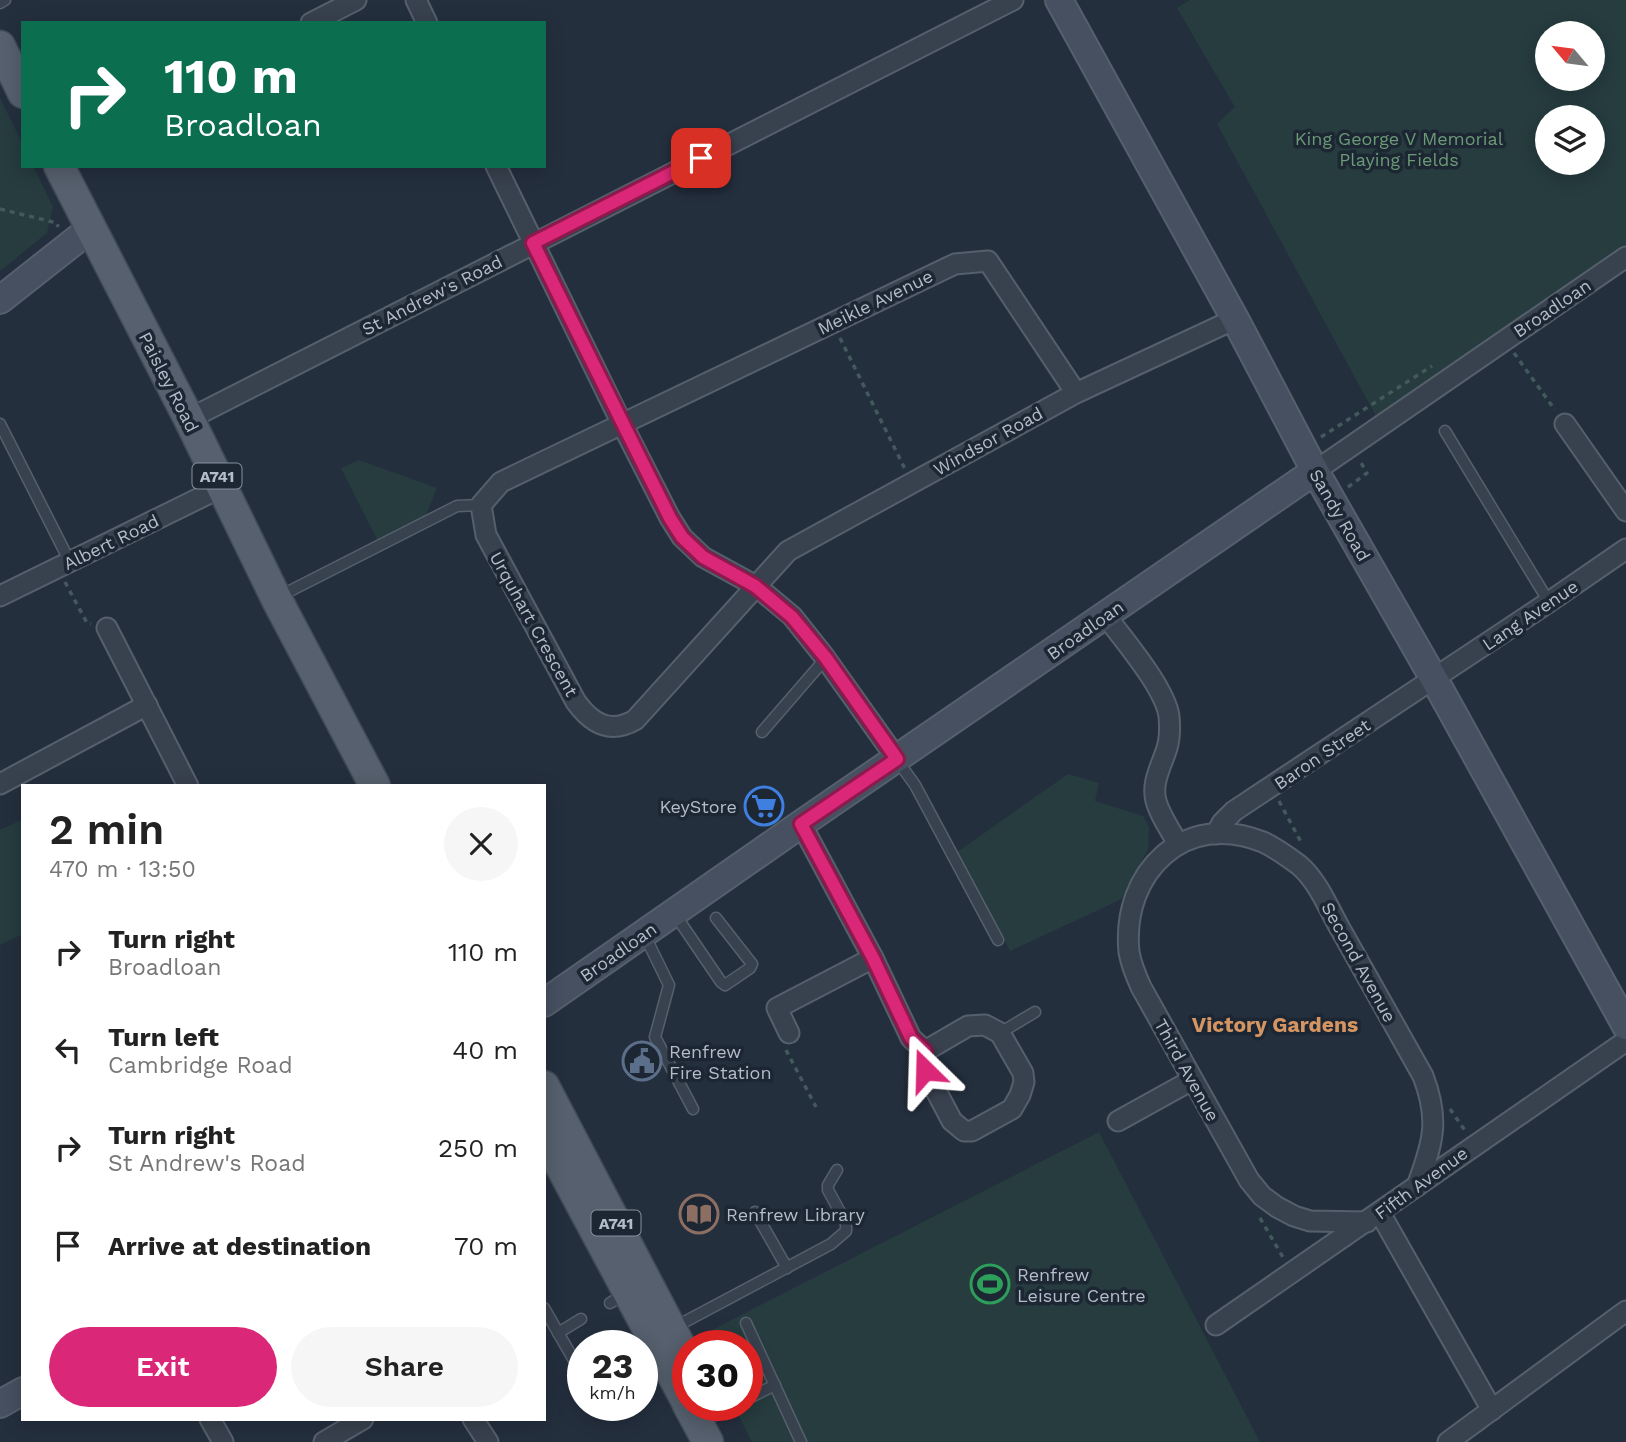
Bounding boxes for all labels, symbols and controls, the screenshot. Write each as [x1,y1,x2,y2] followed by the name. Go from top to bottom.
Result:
[1535,21,1605,91] north arrow
[1535,21,1605,175] map controls
[164,47,298,105] text: 110 m
[49,49,140,140] icon: right
[1535,105,1605,175] button: layers
[164,106,322,144] text: Broadloan
[671,128,731,188] pin
[1295,128,1504,170] park label: King George V Memorial Playing Fields
[682,139,720,177] icon: arrive
[358,251,506,339] street label: St Andrew's Road
[814,265,936,339] street label: Meikle Avenue
[1509,274,1595,342] street label: Broadloan
[135,328,203,436] street label: Paisley Road
[930,402,1046,480] street label: Windsor Road
[192,463,242,489] road number: A741
[1305,465,1375,565] street label: Sandy Road
[60,510,162,574] street label: Albert Road
[485,548,583,700] street label: Urquhart Crescent
[1478,575,1582,655] street label: Lang Avenue
[1043,596,1127,664] street label: Broadloan
[1270,714,1374,794] street label: Baron Street
[743,785,785,827] supermarket icon: KeyStore
[659,796,737,817] place label: KeyStore
[49,805,164,854] text: 2 min
[444,807,518,881] button: close
[49,856,196,883] text: 470 m · 13:50
[1317,898,1401,1026] street label: Second Avenue
[576,918,660,986] street label: Broadloan
[108,924,235,954] text: Turn right
[49,933,87,971] icon: right
[448,937,518,967] text: 110 m
[108,954,221,981] text: Broadloan
[1192,1012,1358,1037] district label: Victory Gardens
[1150,1015,1224,1125] street label: Third Avenue
[108,1022,219,1052] text: Turn left
[49,1031,87,1069] icon: left
[888,1033,962,1107] position arrow
[452,1035,518,1065] text: 40 m
[621,1040,663,1082] public building icon: Renfrew Fire Station
[669,1041,772,1083] place label: Renfrew Fire Station
[108,1052,293,1079] text: Cambridge Road
[108,1120,235,1150] text: Turn right
[49,1129,87,1167] icon: right
[438,1133,518,1163] text: 250 m
[1370,1142,1472,1224] street label: Fifth Avenue
[108,1150,306,1177] text: St Andrew's Road
[678,1193,720,1235] library icon: Renfrew Library
[726,1204,866,1225] place label: Renfrew Library
[592,1210,640,1236] road number: A741
[49,1227,87,1265] icon: arrive
[108,1231,371,1261] text: Arrive at destination
[454,1231,518,1261] text: 70 m
[969,1263,1011,1305] sports icon: Renfrew Leisure Centre
[1017,1264,1146,1306] place label: Renfrew Leisure Centre
[49,1327,277,1407] button: Exit
[291,1327,518,1407] button: Share
[672,1330,763,1421] speed limit sign: 30
[592,1345,633,1387] text: 23
[589,1382,636,1403] text: km/h

